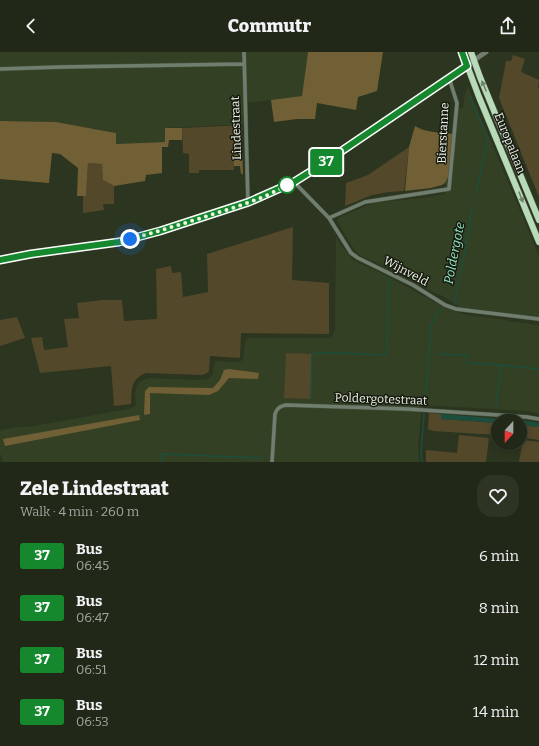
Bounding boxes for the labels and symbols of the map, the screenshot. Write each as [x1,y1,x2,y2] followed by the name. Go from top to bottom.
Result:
[480,79,486,91] one-way arrow
[228,95,244,160] street label: Lindestraat
[434,102,452,164] street label: Bierstanne
[491,111,529,176] street label: Europalaan
[308,149,344,175] line badge: 37
[278,176,296,194] unlabelled marker
[518,192,524,204] one-way arrow
[441,220,467,285] water label: Poldergote
[120,229,140,249] your location
[381,253,431,289] street label: Wijnveld
[334,390,428,408] street label: Poldergotestraat
[491,414,527,450] north arrow

